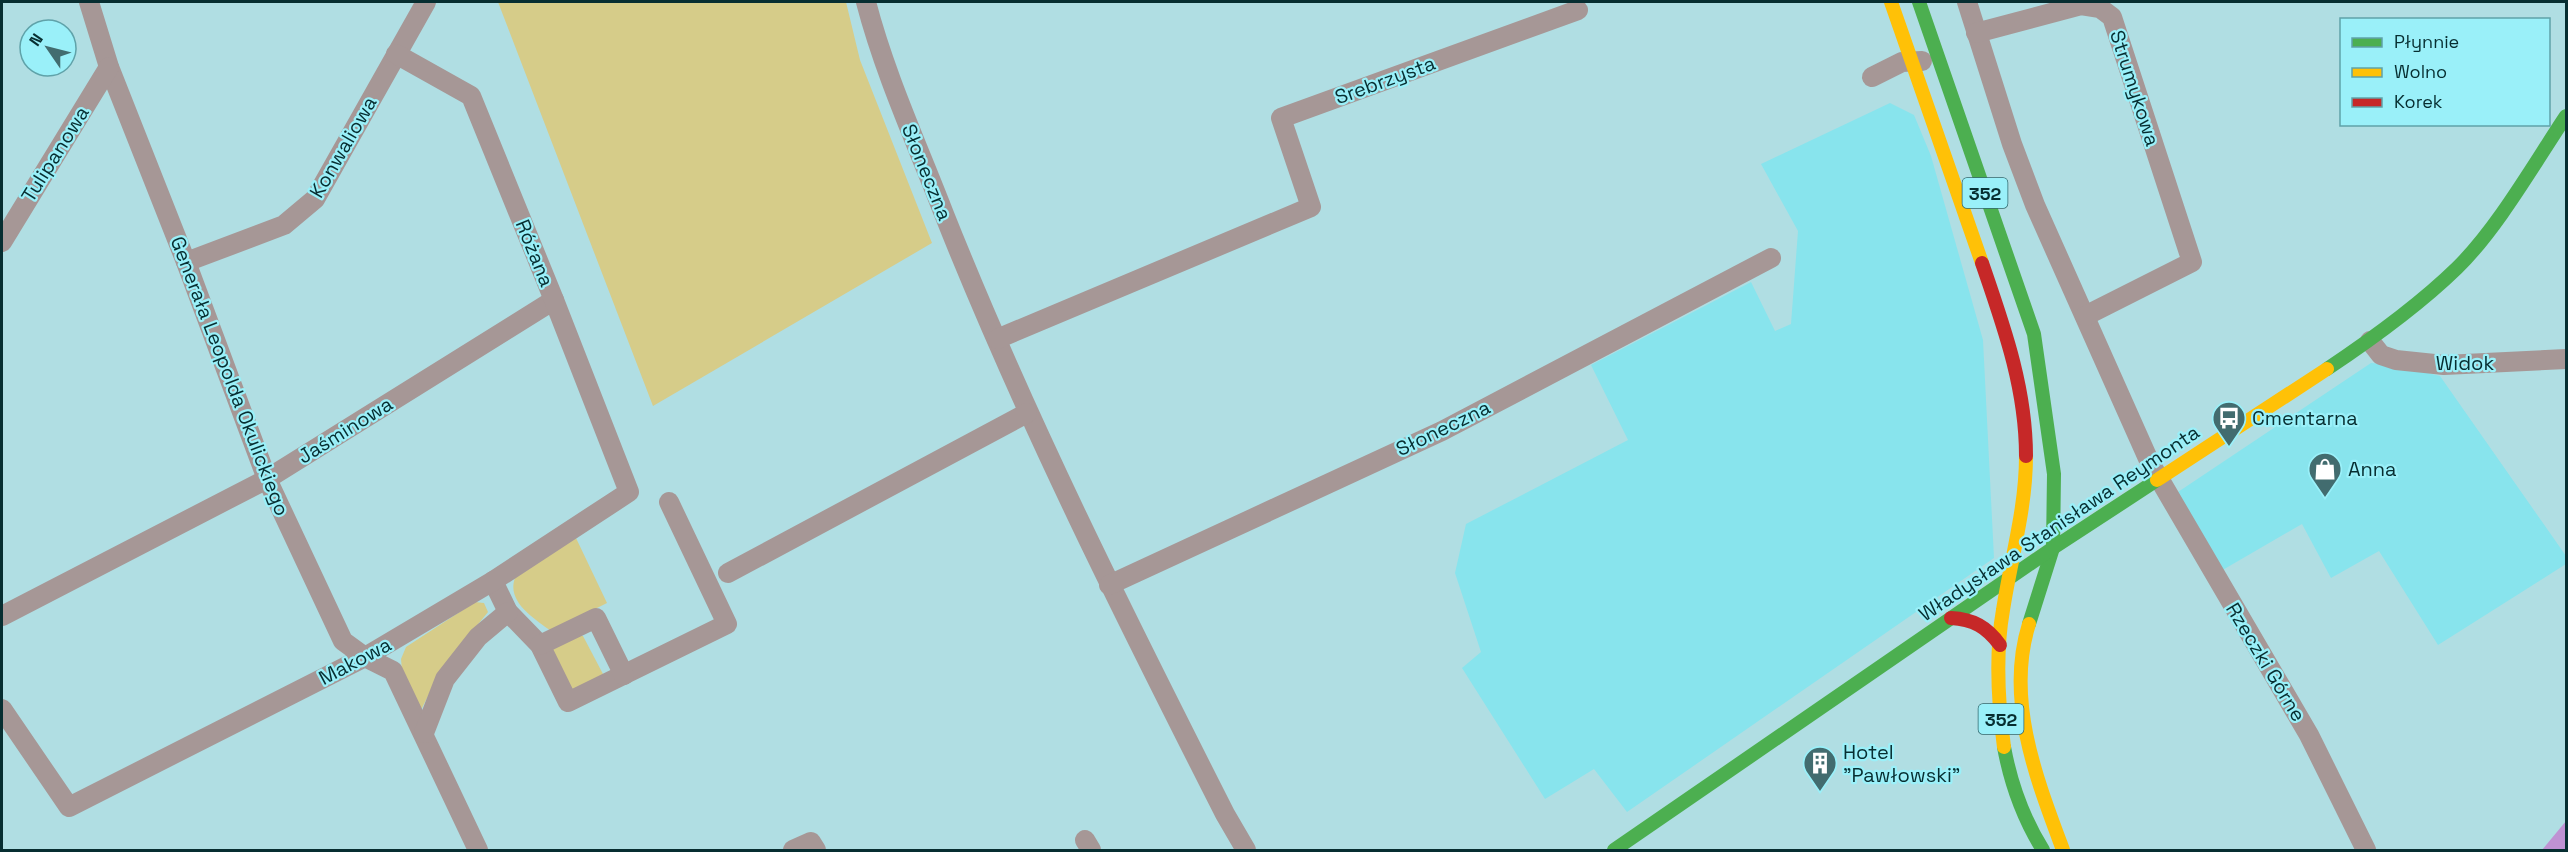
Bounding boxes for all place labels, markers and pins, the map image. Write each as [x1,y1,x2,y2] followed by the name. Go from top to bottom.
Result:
[2211,400,2247,447] bus stop icon: Cmentarna
[2252,405,2358,431] place label: Cmentarna
[2307,451,2343,498] shop icon: Anna
[2348,456,2397,482] place label: Anna
[1843,739,1960,788] place label: Hotel "Pawłowski"
[1802,745,1838,792] building icon: Hotel "Pawłowski"

